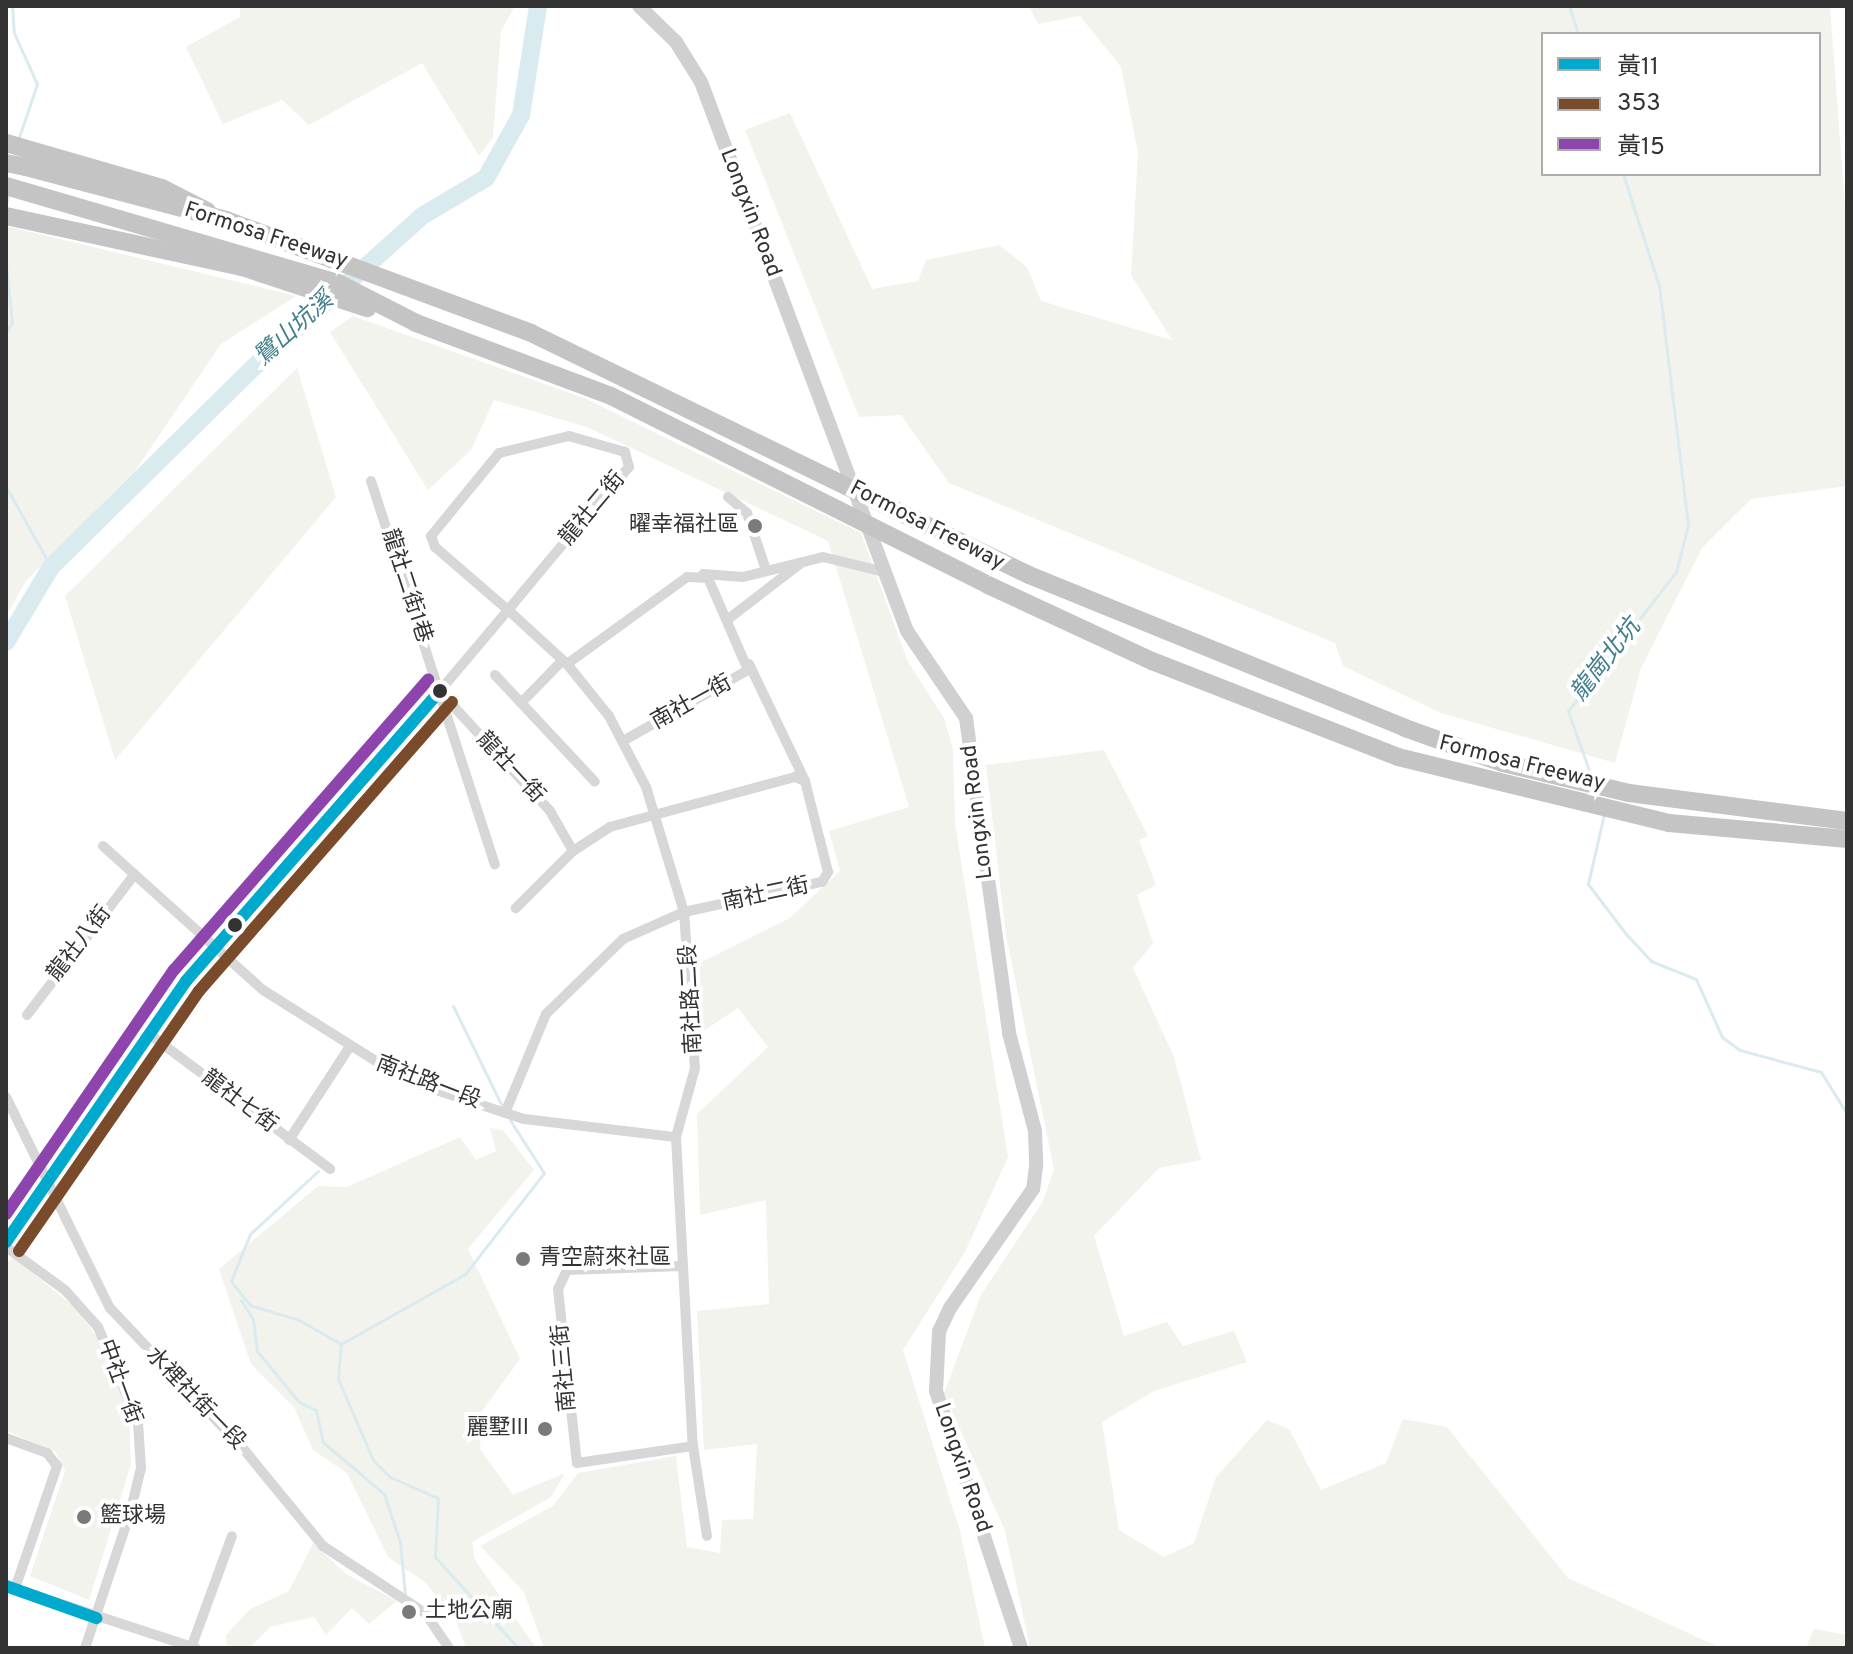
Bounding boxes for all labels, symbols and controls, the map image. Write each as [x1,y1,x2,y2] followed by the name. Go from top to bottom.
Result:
[1541,32,1821,176] legend
[1617,53,1659,83] text: 黃11
[1617,89,1661,119] text: 353
[1617,133,1665,163] text: 黃15
[713,145,787,281] street label: Longxin Road
[181,197,351,275] street label: Formosa Freeway
[250,287,340,373] water label: 鷺山坑溪
[555,467,631,551] street label: 龍社二街
[845,476,1009,576] street label: Formosa Freeway
[629,513,739,539] place label: 曜幸福社區
[746,517,764,535] marker: 曜幸福社區
[375,526,437,646] street label: 龍社二街1巷
[1566,614,1648,708] water label: 龍崗北坑
[647,670,737,736] street label: 南社一街
[432,683,448,699] unlabelled marker
[470,727,550,809] street label: 龍社一街
[1436,731,1608,797] street label: Formosa Freeway
[957,743,999,881] street label: Longxin Road
[720,873,812,917] street label: 南社二街
[43,901,117,987] street label: 龍社八街
[227,917,243,933] unlabelled marker
[676,943,708,1055] street label: 南社路二段
[372,1051,484,1115] street label: 南社路一段
[196,1065,282,1139] street label: 龍社七街
[539,1246,671,1272] place label: 青空蔚來社區
[514,1250,532,1268] marker: 青空蔚來社區
[548,1323,582,1413] street label: 南社三街
[92,1336,146,1428] street label: 中社一街
[140,1342,250,1456] street label: 水裡社街一段
[928,1400,996,1536] street label: Longxin Road
[466,1416,529,1442] place label: 麗墅III
[536,1420,554,1438] marker: 麗墅III
[100,1504,166,1530] place label: 籃球場
[75,1508,93,1526] marker: 籃球場
[425,1599,513,1625] place label: 土地公廟
[400,1603,418,1621] marker: 土地公廟

